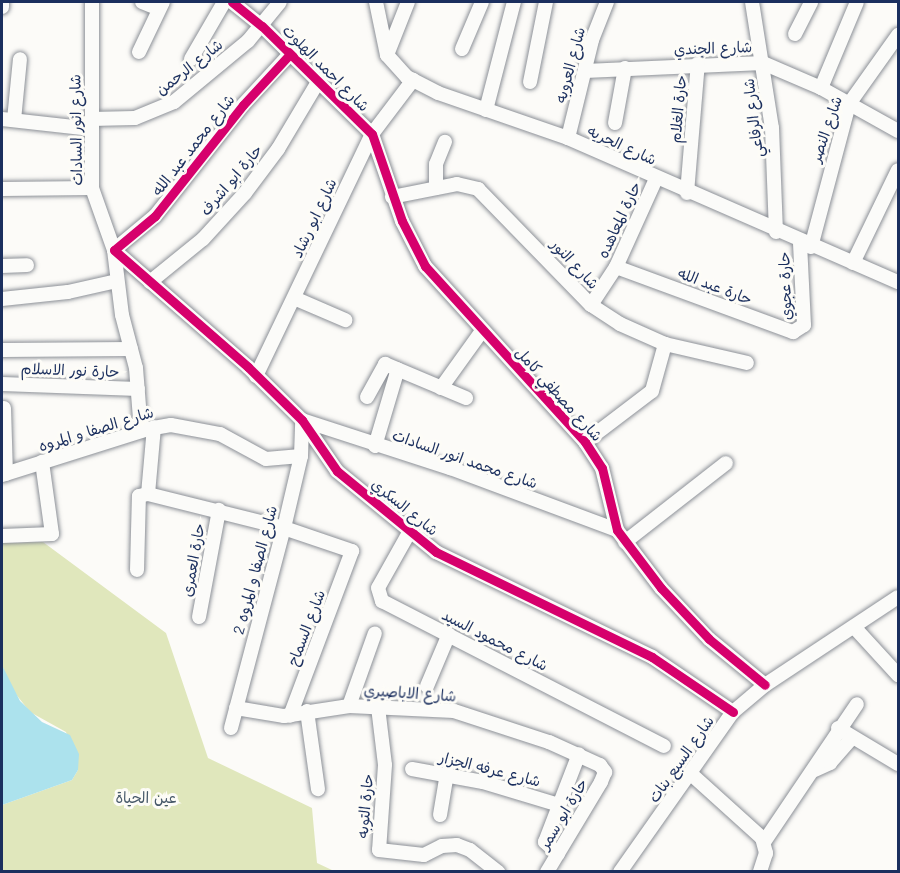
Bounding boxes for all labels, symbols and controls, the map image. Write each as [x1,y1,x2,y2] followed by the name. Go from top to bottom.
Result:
[279,21,373,115] street label: شارع احمد الهلوت
[551,25,589,105] street label: شارع العروبه
[152,35,226,99] street label: شارع الرحمن
[673,38,753,58] street label: شارع الجندي
[66,74,86,186] street label: شارع انور السادات
[666,74,690,144] street label: حارة الغلام
[739,77,767,159] street label: شارع الرفاعي
[148,91,238,199] street label: شارع محمد عبد الله
[806,94,846,164] street label: شارع النصر
[585,121,659,169] street label: شارع الحريه
[196,141,266,219] street label: حارة ابو اشرف
[288,175,340,261] street label: شارع ابو رشاد
[593,179,645,261] street label: حارة المعاهده
[547,235,603,293] street label: شارع النور
[775,251,795,321] street label: حارة عجوي
[675,264,755,308] street label: حارة عبد الله
[512,343,606,445] street label: شارع مصطفي كامل
[20,359,120,381] street label: حارة نور الاسلام
[36,403,156,455] street label: شارع الصفا و المروه
[390,426,540,492] street label: شارع محمد انور السادات
[368,475,442,539] street label: شارع السكري
[229,504,281,636] street label: شارع الصفا و المروه 2
[178,522,208,598] street label: حارة العمرى
[283,587,329,669] street label: شارع السماح
[439,606,551,674] street label: شارع محمود السيد
[363,681,457,705] street label: شارع الاباصيري
[644,712,718,806] street label: شارع السبع بنات
[437,748,543,790] street label: شارع عرفه الجزار
[353,773,377,839] street label: حارة التوبه
[535,775,591,853] street label: حارة ابو سمر
[115,789,177,807] park label: عين الحياة

